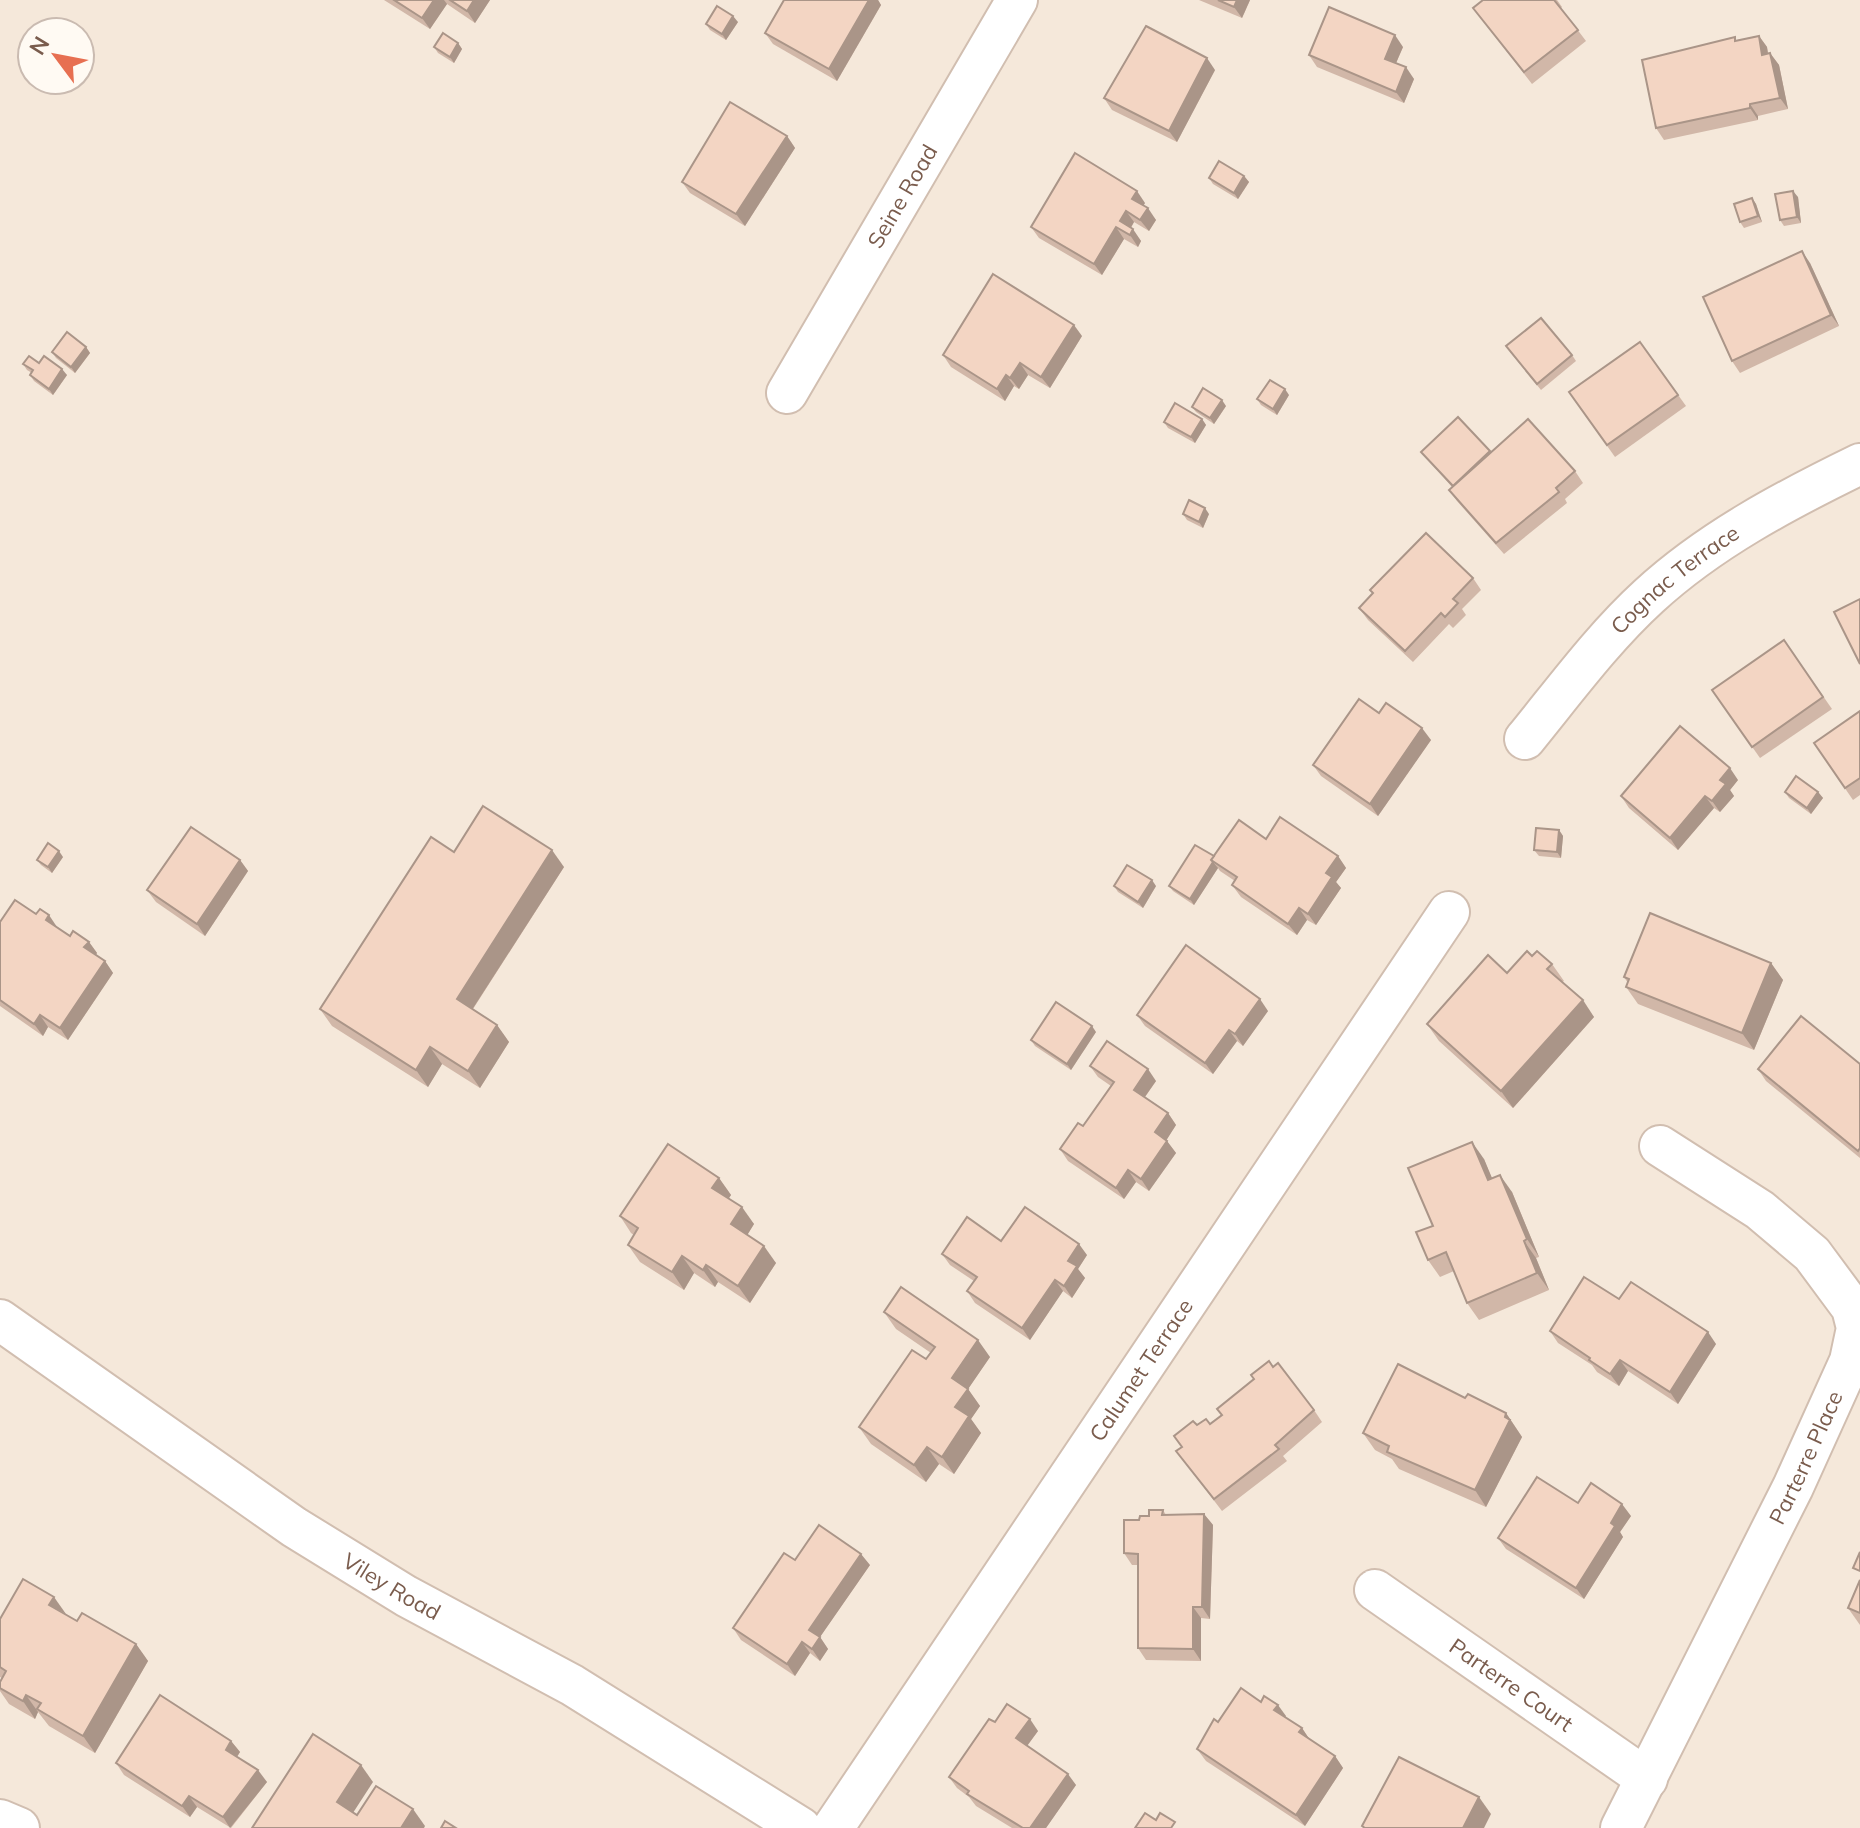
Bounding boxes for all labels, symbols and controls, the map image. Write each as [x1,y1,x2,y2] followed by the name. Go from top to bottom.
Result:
[16,16,96,96] north arrow
[23,31,55,60] text: N
[861,139,943,253] street label: Seine Road
[1604,519,1744,640] street label: Cognac Terrace
[1083,1293,1199,1447] street label: Calumet Terrace
[1762,1386,1849,1529] street label: Parterre Place
[338,1546,446,1626] street label: Viley Road
[1444,1632,1579,1738] street label: Parterre Court

